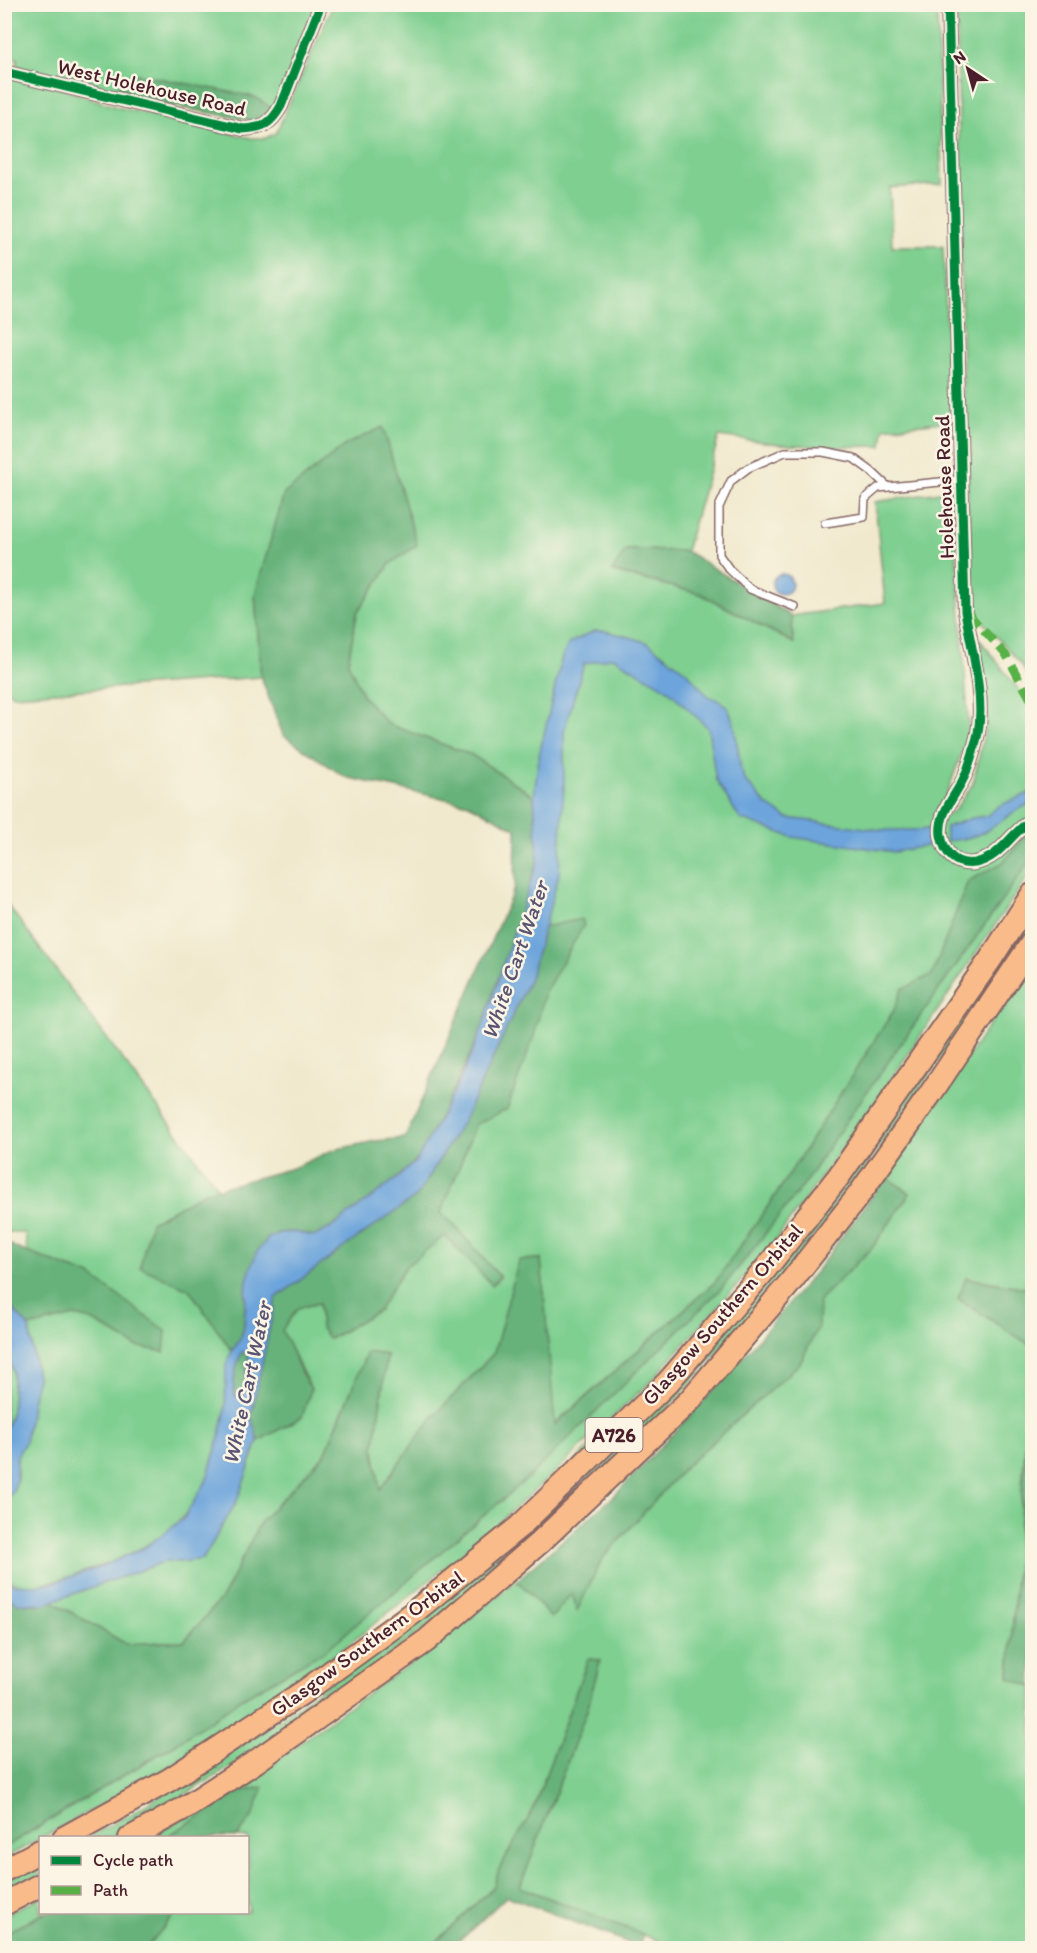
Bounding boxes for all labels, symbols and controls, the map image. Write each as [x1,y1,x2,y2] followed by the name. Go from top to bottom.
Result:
[938,39,998,99] north arrow
[950,46,969,68] text: N
[55,53,250,121] street label: West Holehouse Road
[929,414,959,560] street label: Holehouse Road
[475,875,555,1042] water label: White Cart Water
[636,1218,808,1410] street label: Glasgow Southern Orbital
[217,1297,278,1467] water label: White Cart Water
[586,1418,642,1452] road number: A726
[266,1565,468,1721] street label: Glasgow Southern Orbital
[39,1836,249,1914] legend
[93,1849,174,1871] text: Cycle path
[93,1879,128,1901] text: Path

